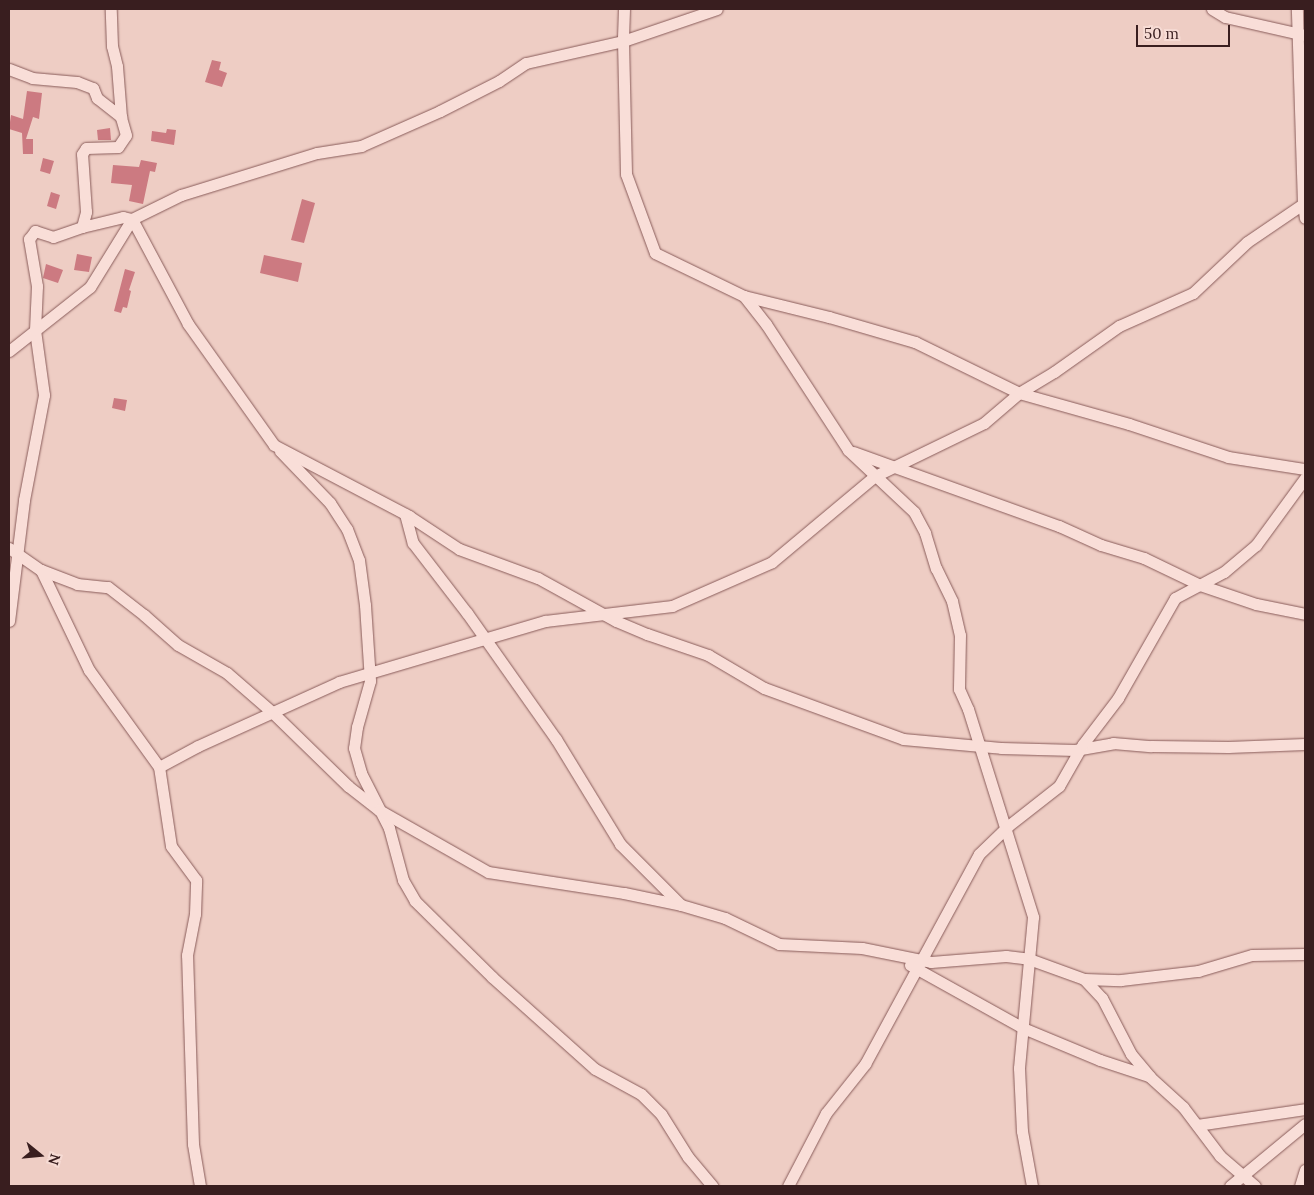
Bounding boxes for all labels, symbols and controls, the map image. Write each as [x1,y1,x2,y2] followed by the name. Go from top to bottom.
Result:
[1139,15,1233,47] scale bar
[1144,24,1179,43] text: 50 m
[15,1130,65,1180] north arrow
[44,1152,65,1167] text: N

